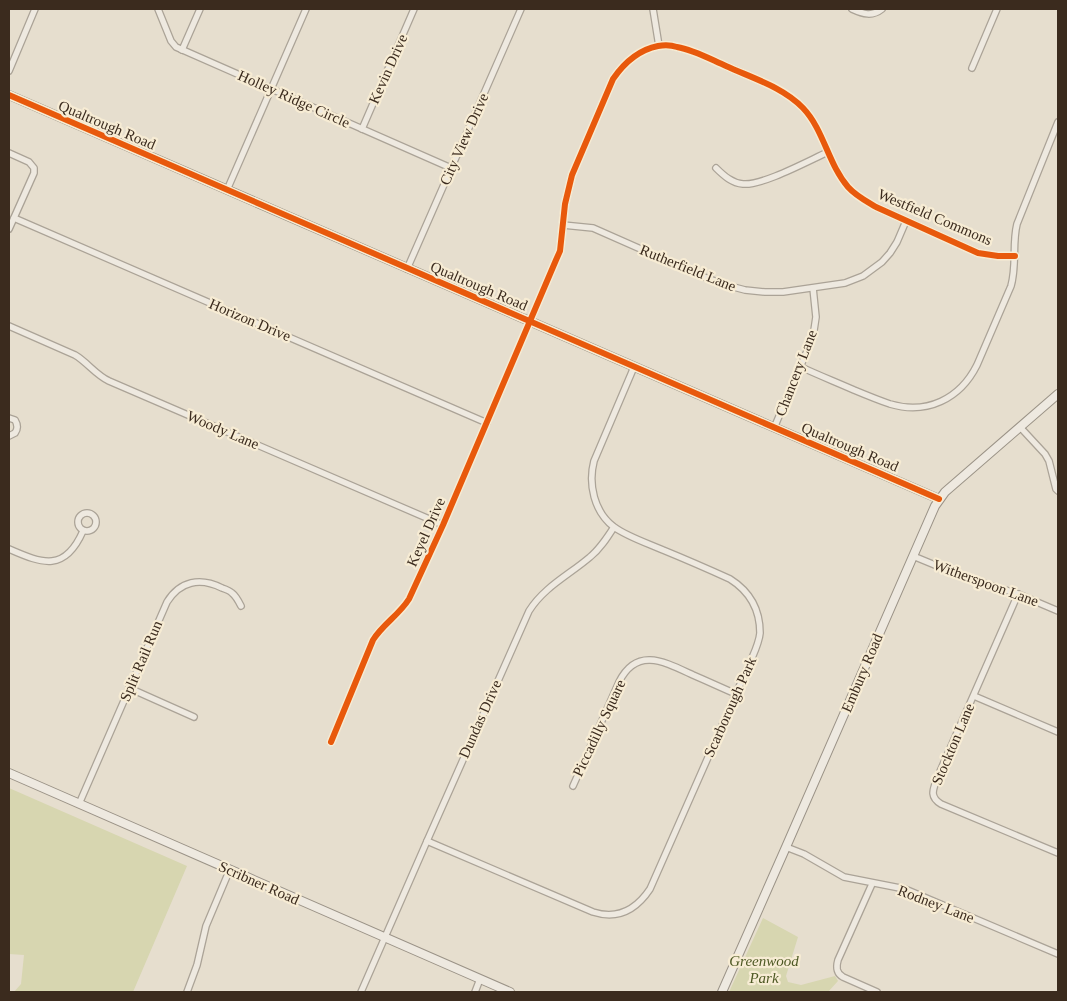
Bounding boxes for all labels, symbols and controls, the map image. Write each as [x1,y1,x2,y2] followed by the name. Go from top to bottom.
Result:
[366,31,411,106] street label: Kevin Drive
[236,67,353,131] street label: Holley Ridge Circle
[437,90,492,187] street label: City View Drive
[56,97,158,153] street label: Qualtrough Road
[875,186,995,248] street label: Westfield Commons
[638,241,739,295] street label: Rutherfield Lane
[428,258,530,314] street label: Qualtrough Road
[207,296,294,345] street label: Horizon Drive
[772,327,820,418] street label: Chancery Lane
[185,408,262,452] street label: Woody Lane
[799,419,901,475] street label: Qualtrough Road
[404,495,448,569] street label: Keyel Drive
[931,557,1041,610] street label: Witherspoon Lane
[117,618,165,704] street label: Split Rail Run
[838,631,886,715] street label: Embury Road
[701,654,759,760] street label: Scarborough Park
[456,677,504,761] street label: Dundas Drive
[569,677,629,779] street label: Piccadilly Square
[929,700,978,787] street label: Stockton Lane
[216,858,302,908] street label: Scribner Road
[896,882,977,926] street label: Rodney Lane
[729,953,799,986] park label: Greenwood Park

